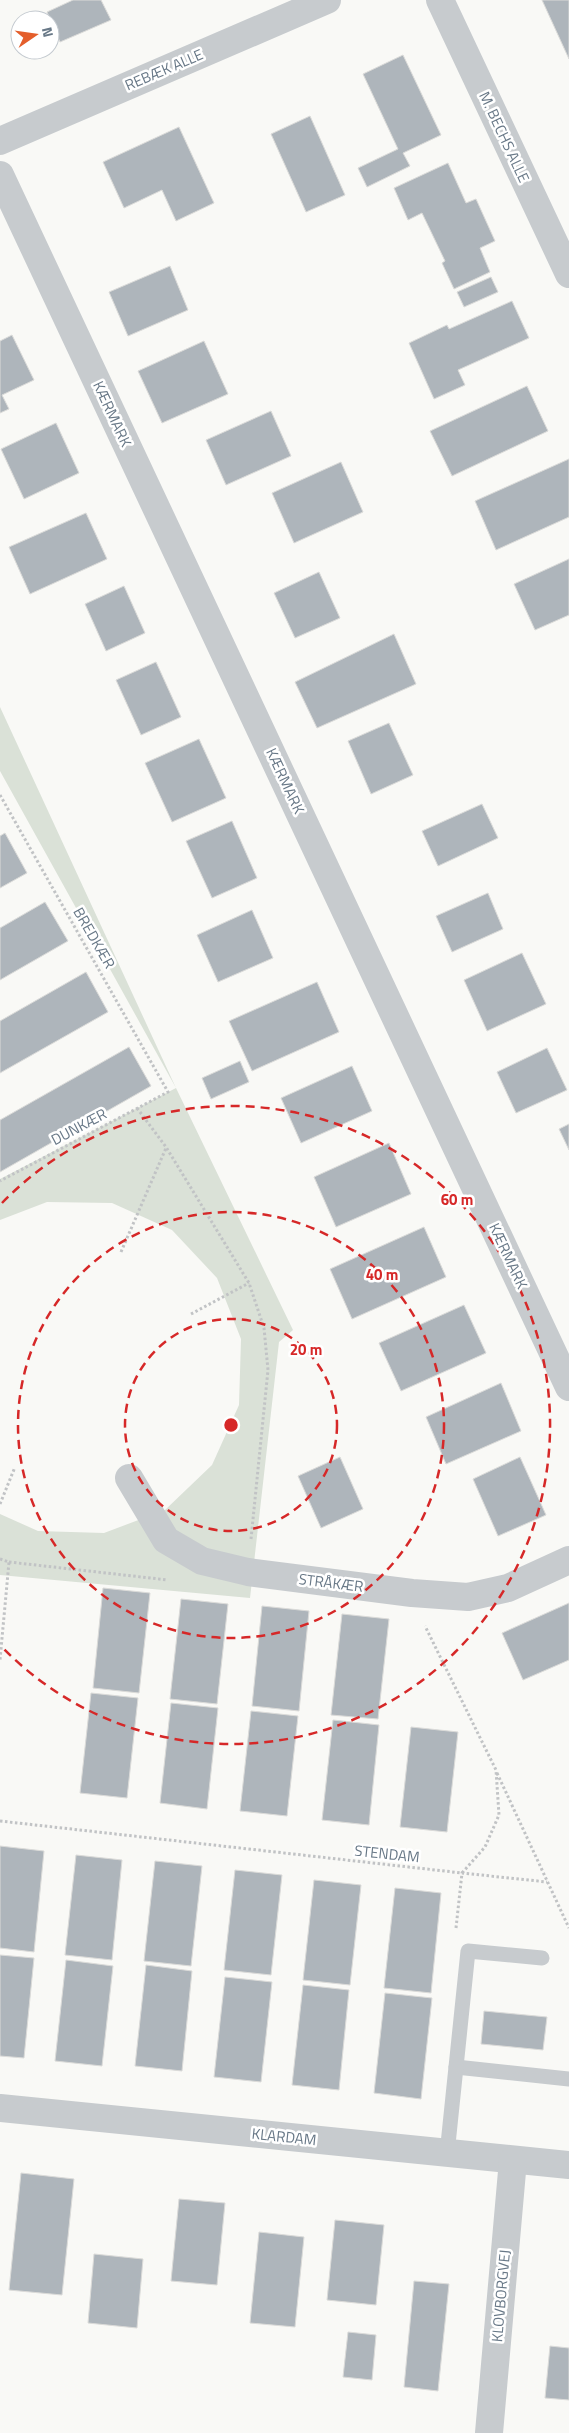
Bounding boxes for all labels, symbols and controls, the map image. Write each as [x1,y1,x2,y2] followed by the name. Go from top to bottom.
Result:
[10,10,60,60] north arrow
[37,25,59,39] text: N
[121,43,207,96] street label: REBÆK ALLE
[473,88,536,186] street label: M. BECHS ALLE
[87,377,138,451] street label: KÆRMARK
[260,744,311,818] street label: KÆRMARK
[68,903,121,973] street label: BREDKÆR
[47,1102,111,1151] street label: DUNKÆR
[441,1188,473,1211] text: 60 m
[483,1219,534,1293] street label: KÆRMARK
[366,1263,398,1286] text: 40 m
[290,1338,322,1361] text: 20 m
[222,1416,240,1434] centre of rings
[297,1567,365,1598] street label: STRÅKÆR
[353,1839,421,1868] street label: STENDAM
[251,2122,318,2151] street label: KLARDAM
[485,2249,516,2343] street label: KLOVBORGVEJ

